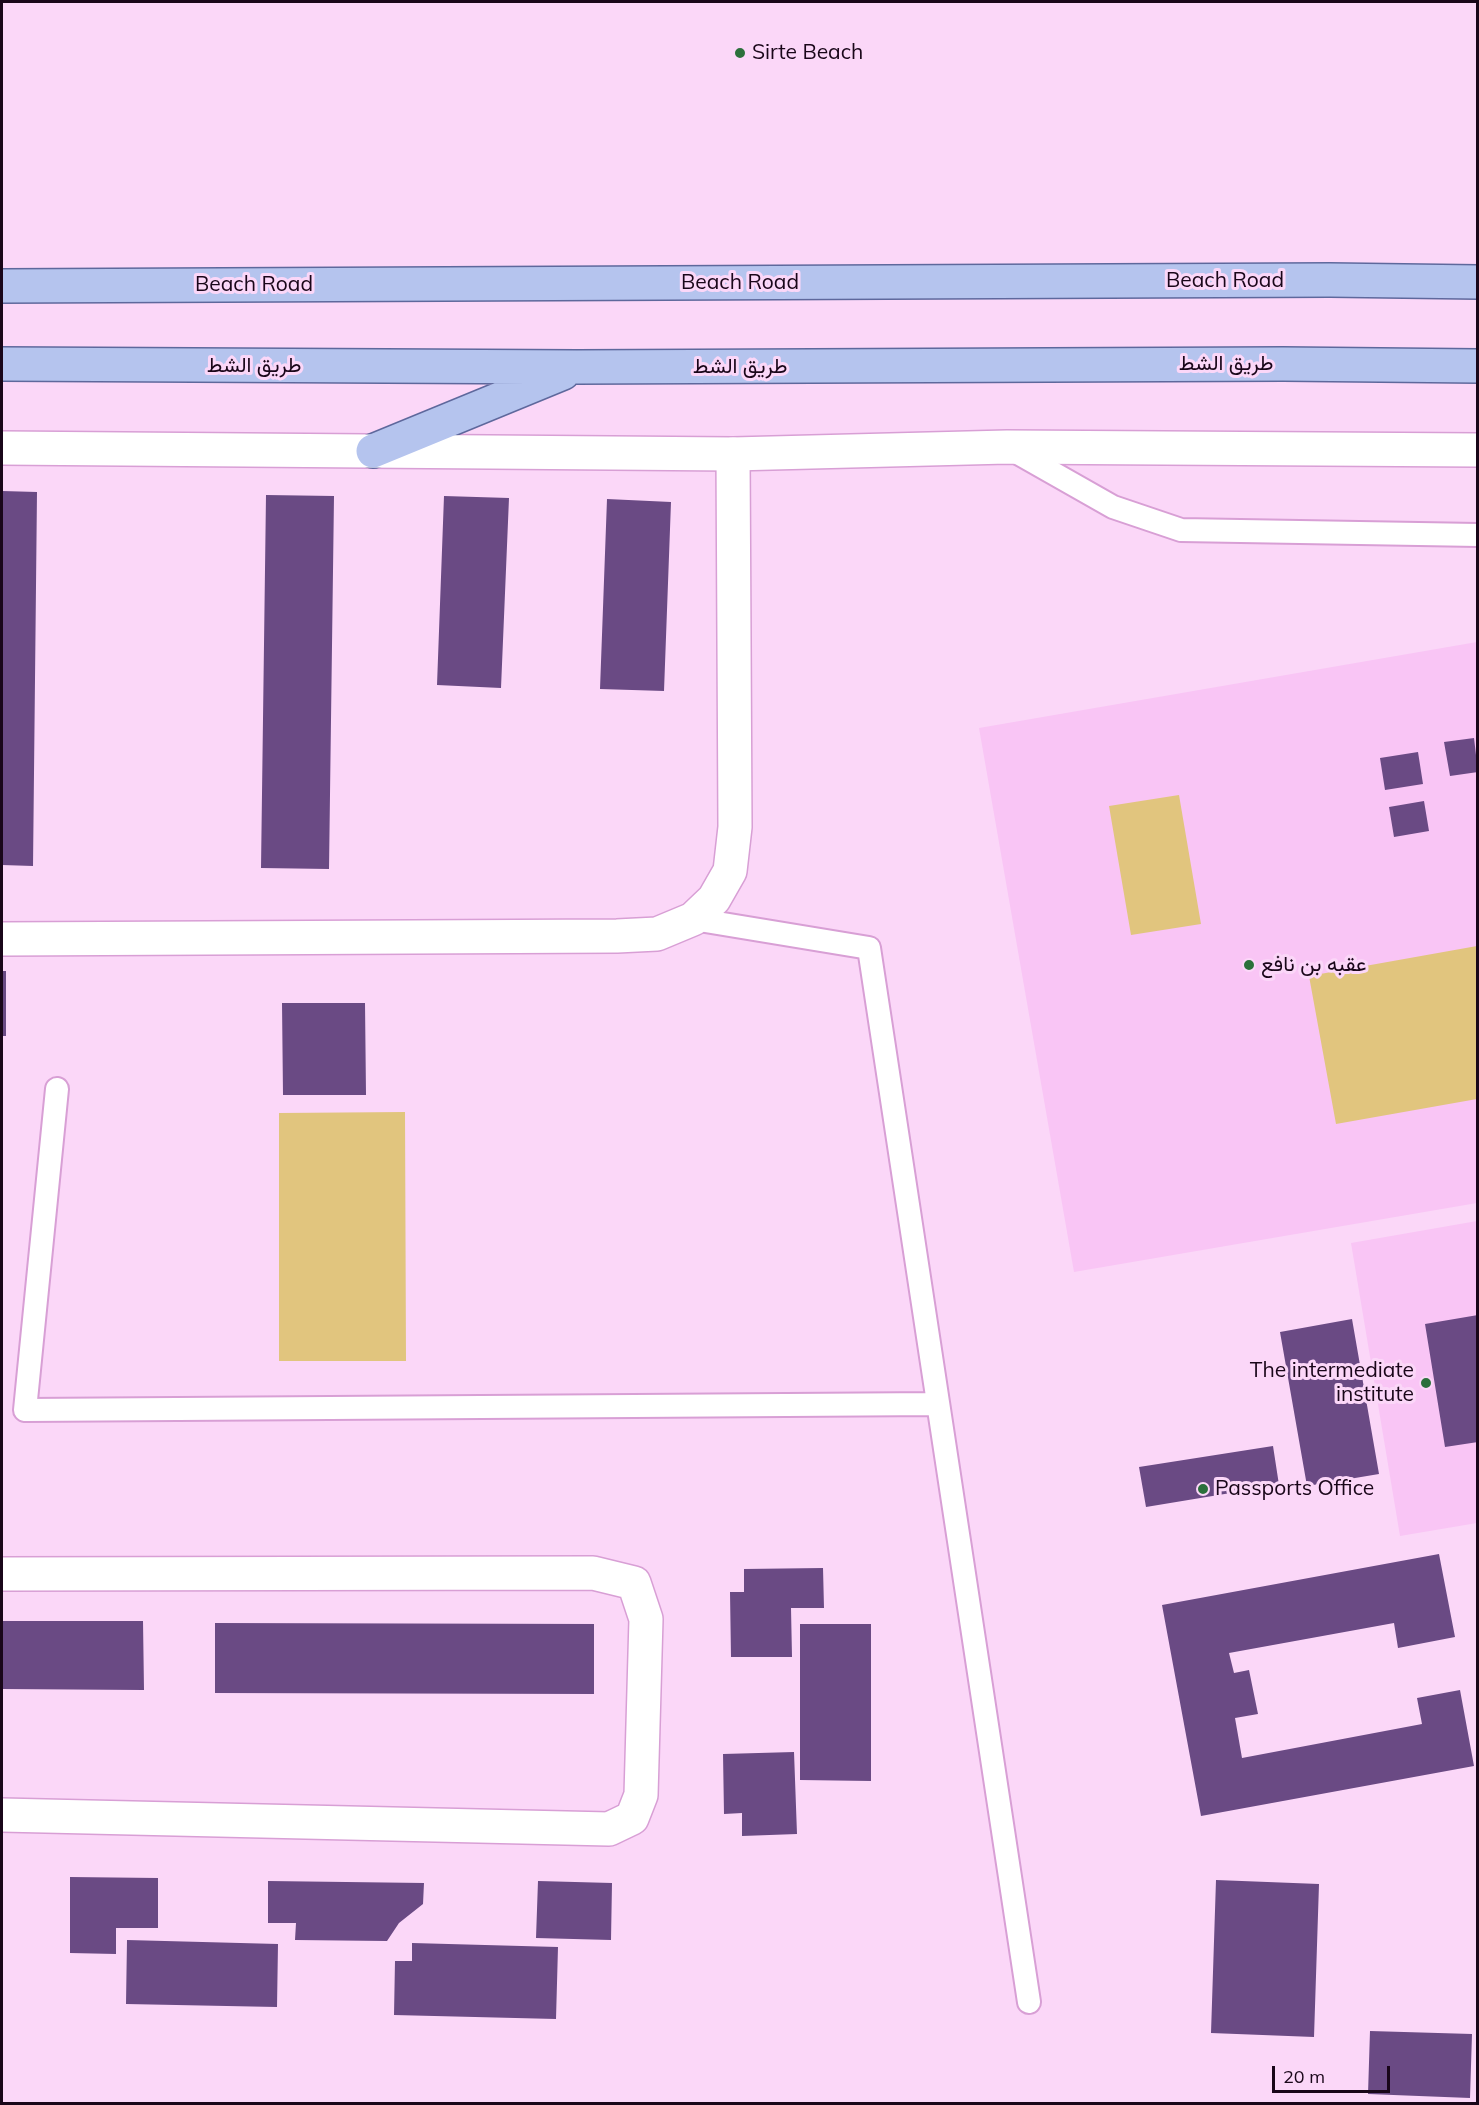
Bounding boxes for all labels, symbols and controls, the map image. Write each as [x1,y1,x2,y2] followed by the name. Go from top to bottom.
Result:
[752,40,863,66] place label: Sirte Beach
[733,46,747,60] marker: Sirte Beach
[1166,268,1284,294] street label: Beach Road
[681,270,799,296] street label: Beach Road
[195,272,313,298] street label: Beach Road
[1179,351,1273,377] street label: طريق الشط
[207,353,301,379] street label: طريق الشط
[693,354,787,380] street label: طريق الشط
[1261,952,1367,978] place label: عقبه بن نافع
[1242,958,1256,972] marker: عقبه بن نافع
[1250,1358,1414,1408] place label: The intermediate institute
[1419,1376,1433,1390] marker: The intermediate institute
[1215,1476,1374,1502] place label: Passports Office
[1196,1482,1210,1496] marker: Passports Office
[1275,2054,1394,2092] scale bar
[1283,2065,1325,2088] text: 20 m

